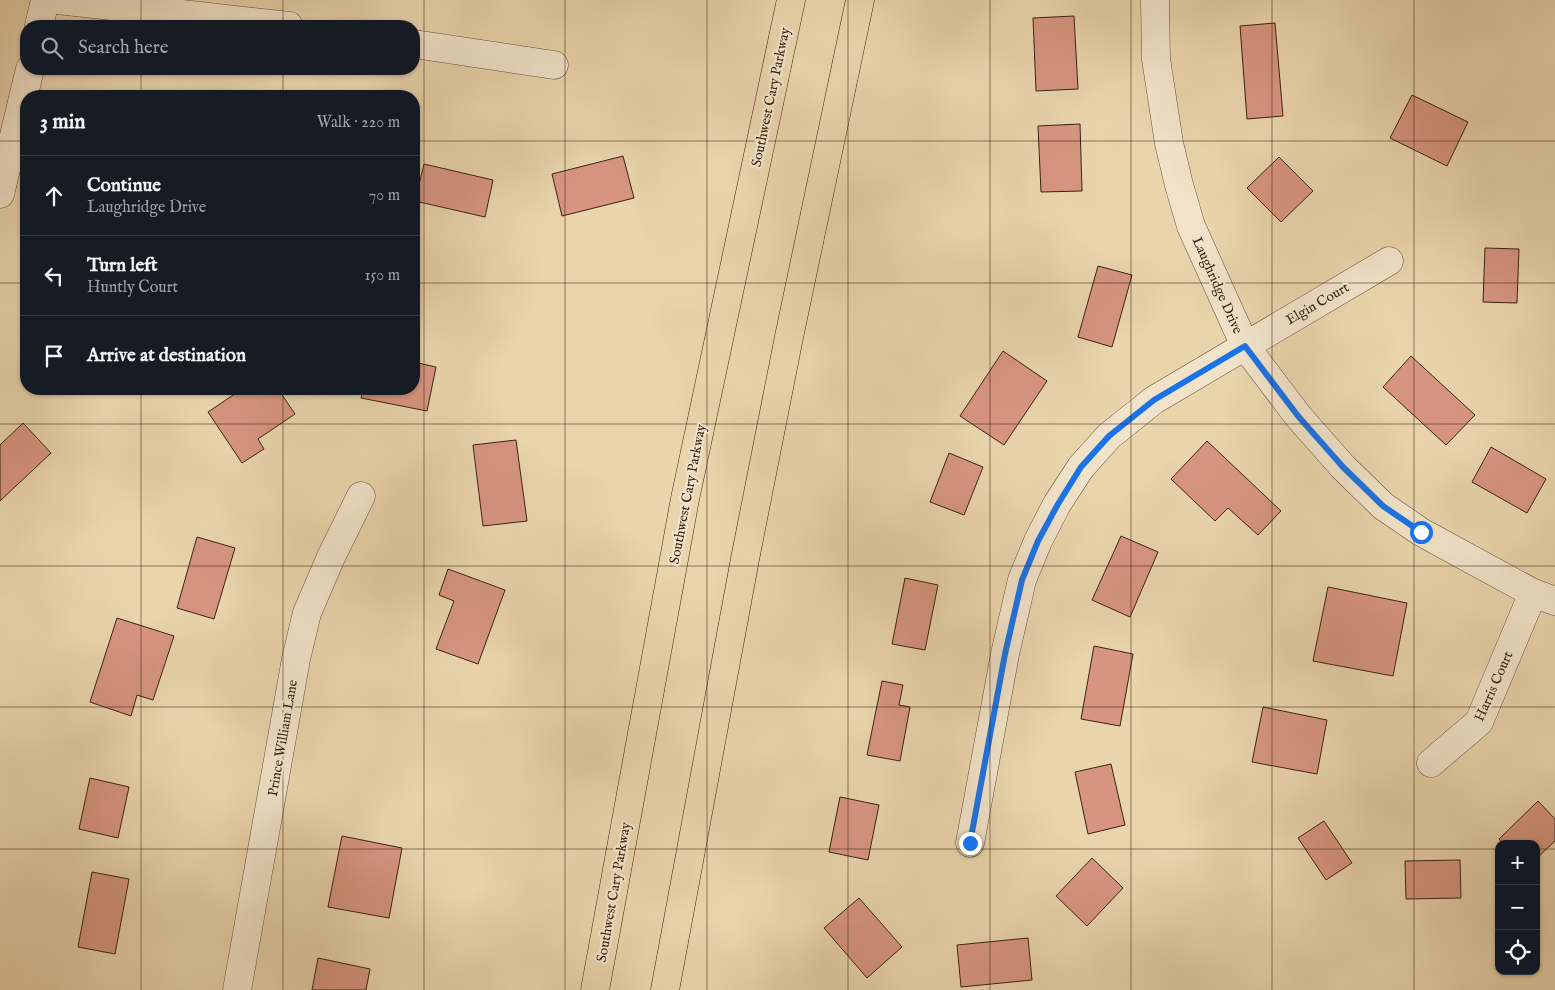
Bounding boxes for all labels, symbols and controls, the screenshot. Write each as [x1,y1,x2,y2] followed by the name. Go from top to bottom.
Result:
[20,20,420,75] search box
[747,26,795,169] street label: Southwest Cary Parkway
[38,34,66,62] icon: search
[78,36,169,60] text: Search here
[40,109,85,136] text: 3 min
[317,113,400,133] text: Walk · 220 m
[87,174,161,198] text: Continue
[40,182,68,210] icon: ahead
[369,186,400,206] text: 70 m
[87,198,206,218] text: Laughridge Drive
[1188,234,1247,337] street label: Laughridge Drive
[87,254,158,278] text: Turn left
[40,262,68,290] icon: left
[365,266,400,286] text: 150 m
[87,278,178,298] text: Huntly Court
[1283,278,1353,329] street label: Elgin Court
[40,342,68,370] icon: arrive
[87,344,246,368] text: Arrive at destination
[666,423,710,566] street label: Southwest Cary Parkway
[1410,521,1433,544] route start
[1470,648,1517,724] street label: Harris Court
[264,678,302,798] street label: Prince William Lane
[593,821,635,964] street label: Southwest Cary Parkway
[959,832,982,855] route end
[1495,840,1540,975] map controls
[1495,840,1540,885] button: +
[1495,885,1540,930] button: −
[1495,930,1540,975] button: locate

